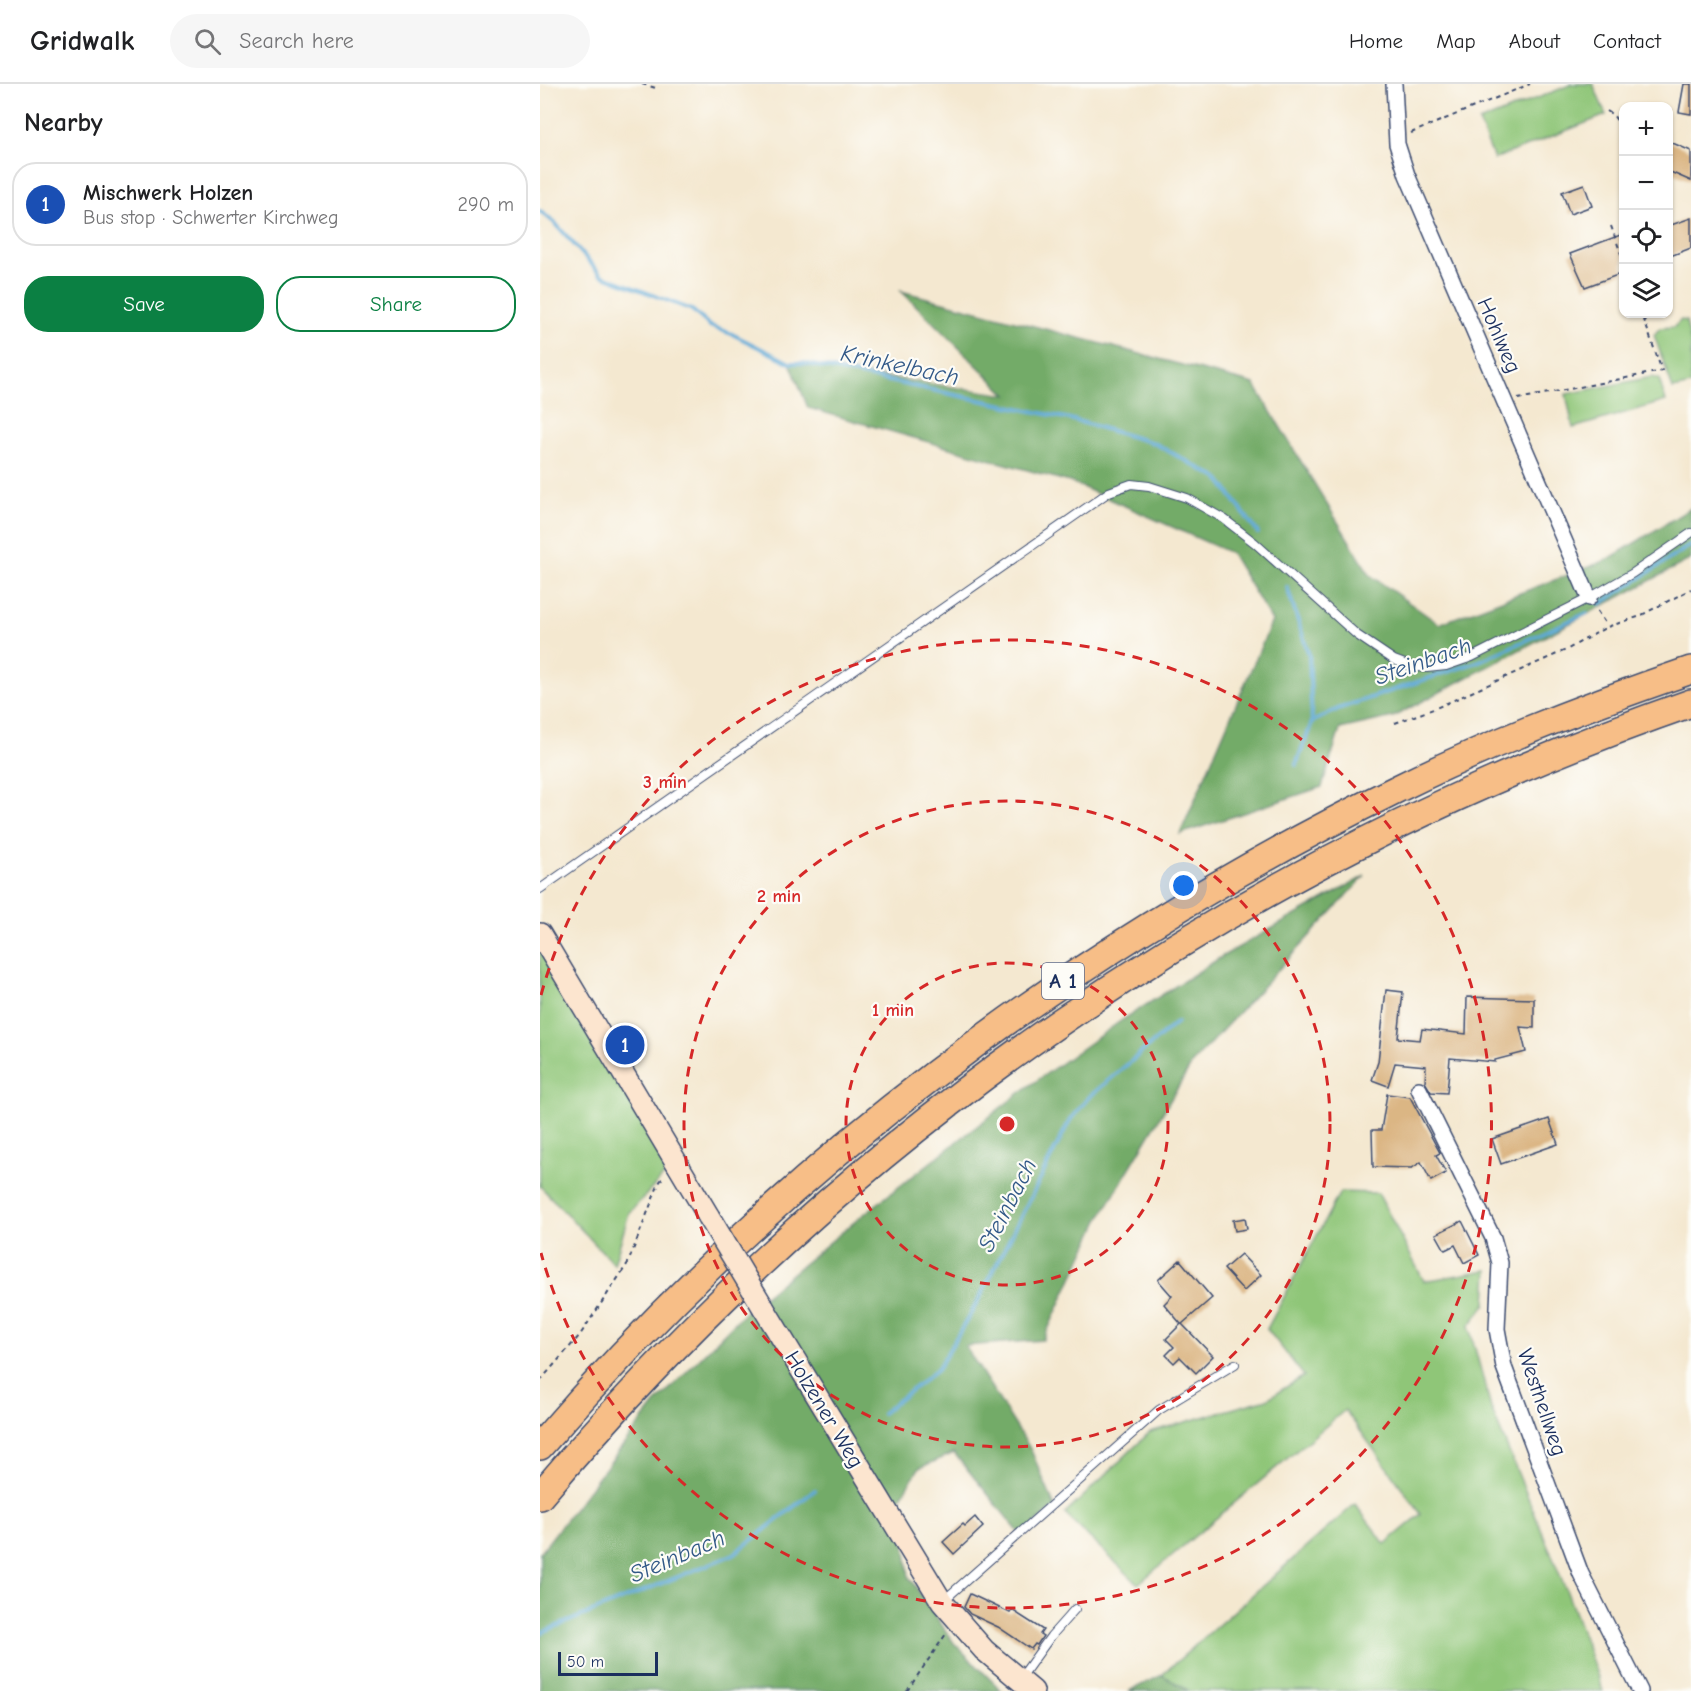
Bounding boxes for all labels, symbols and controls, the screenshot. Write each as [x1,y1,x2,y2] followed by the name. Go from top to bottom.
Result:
[170,14,590,68] search box
[30,25,134,57] text: Gridwalk
[191,25,224,58] icon: search
[239,28,354,54] text: Search here
[1349,29,1403,53] text: Home
[1436,29,1476,53] text: Map
[1509,29,1560,53] text: About
[1593,29,1661,53] text: Contact
[1619,102,1673,318] map controls
[1619,102,1673,156] button: +
[24,108,103,138] text: Nearby
[1619,156,1673,210] button: −
[83,180,253,206] text: Mischwerk Holzen
[42,193,49,216] text: 1
[458,193,514,216] text: 290 m
[83,206,339,229] text: Bus stop · Schwerter Kirchweg
[1619,210,1673,264] button: locate
[1619,264,1673,318] button: layers
[24,276,264,332] button: Save
[276,276,516,332] button: Share
[1472,294,1527,377] street label: Hohlweg
[838,339,962,391] water label: Krinkelbach
[1371,631,1475,691] water label: Steinbach
[643,772,687,793] text: 3 min
[1169,871,1198,900] your location
[757,886,801,907] text: 2 min
[1042,963,1084,999] road number: A 1
[872,1000,914,1021] text: 1 min
[606,1022,644,1068] pin: 1
[997,1114,1017,1134] centre of rings
[972,1154,1042,1256] water label: Steinbach
[1512,1345,1573,1459] street label: Westhellweg
[779,1346,869,1473] street label: Holzener Weg
[625,1523,729,1589] water label: Steinbach
[558,1649,658,1676] scale bar
[567,1653,604,1671] text: 50 m

